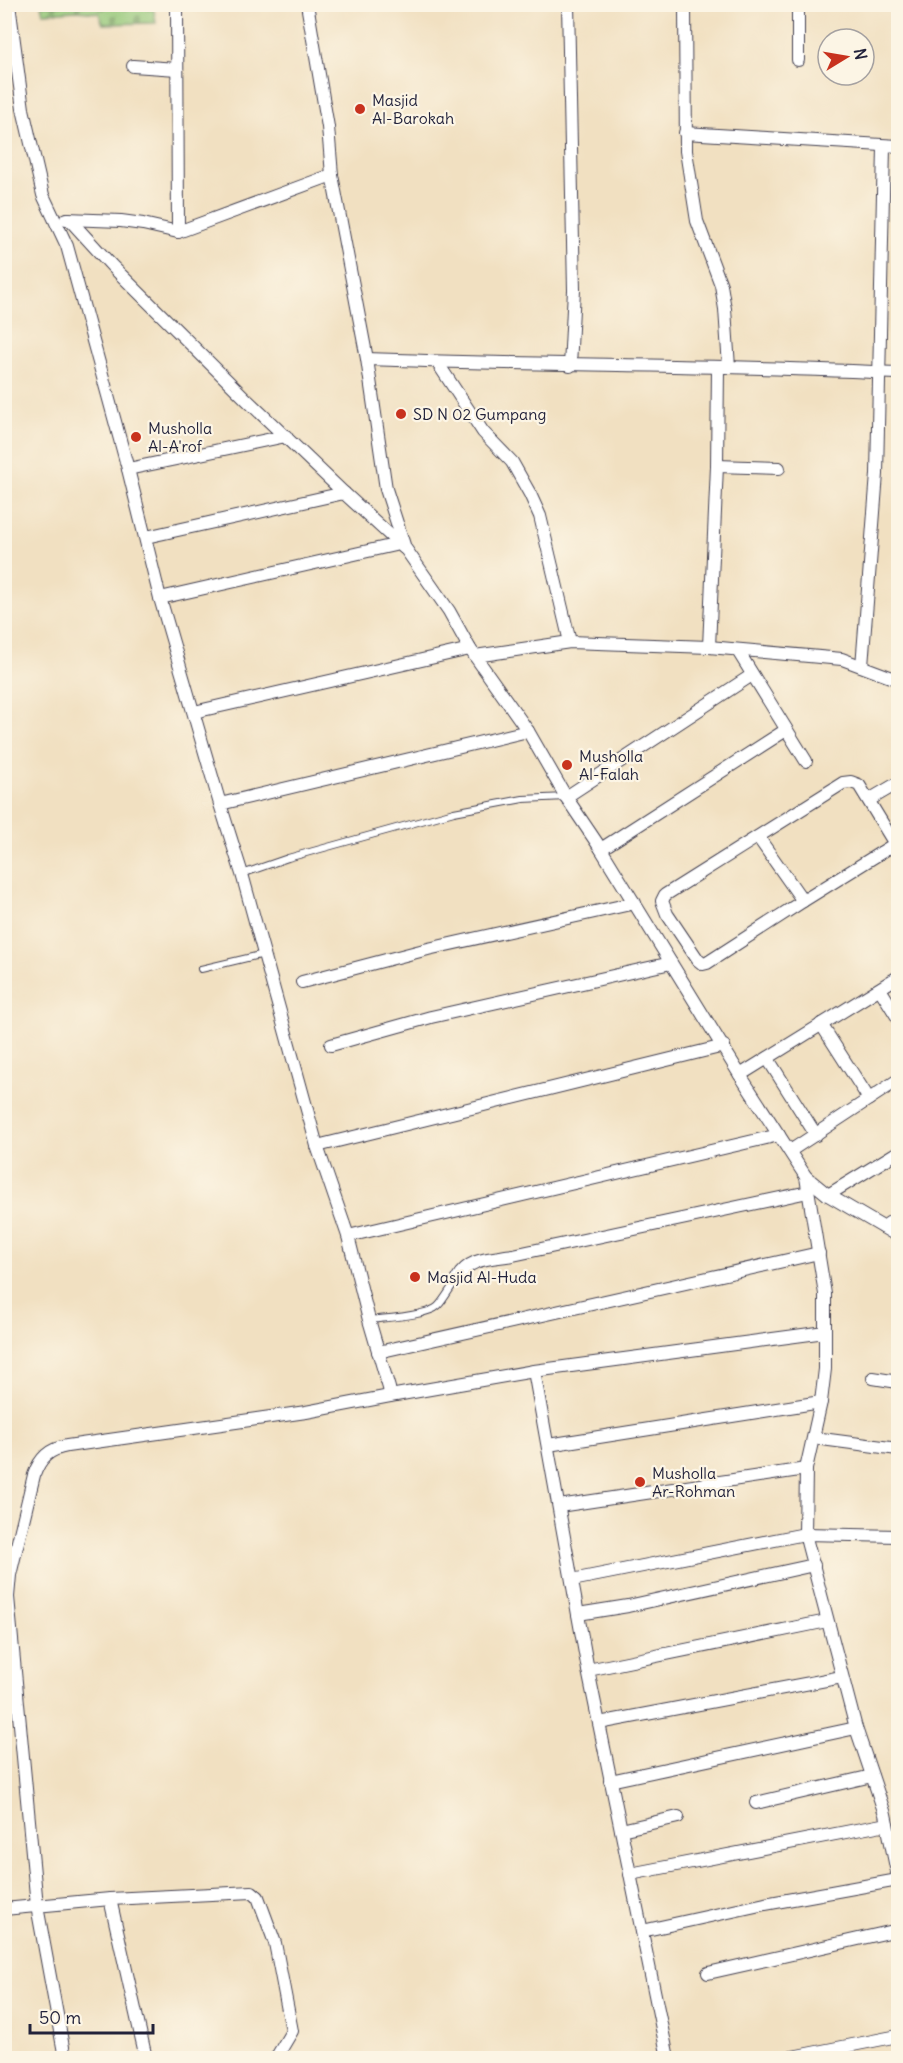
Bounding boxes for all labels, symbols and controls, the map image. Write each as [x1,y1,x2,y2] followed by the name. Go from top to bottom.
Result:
[816,27,876,87] north arrow
[850,47,872,61] text: N
[372,90,454,128] place label: Masjid Al-Barokah
[353,102,367,116] marker: Masjid Al-Barokah
[413,404,546,424] place label: SD N 02 Gumpang
[394,407,408,421] marker: SD N 02 Gumpang
[148,418,212,456] place label: Musholla Al-A'rof
[129,430,143,444] marker: Musholla Al-A'rof
[579,746,643,784] place label: Musholla Al-Falah
[560,758,574,772] marker: Musholla Al-Falah
[427,1267,537,1287] place label: Masjid Al-Huda
[408,1270,422,1284] marker: Masjid Al-Huda
[652,1463,735,1501] place label: Musholla Ar-Rohman
[633,1475,647,1489] marker: Musholla Ar-Rohman
[30,1997,153,2035] scale bar
[39,2006,81,2029] text: 50 m

